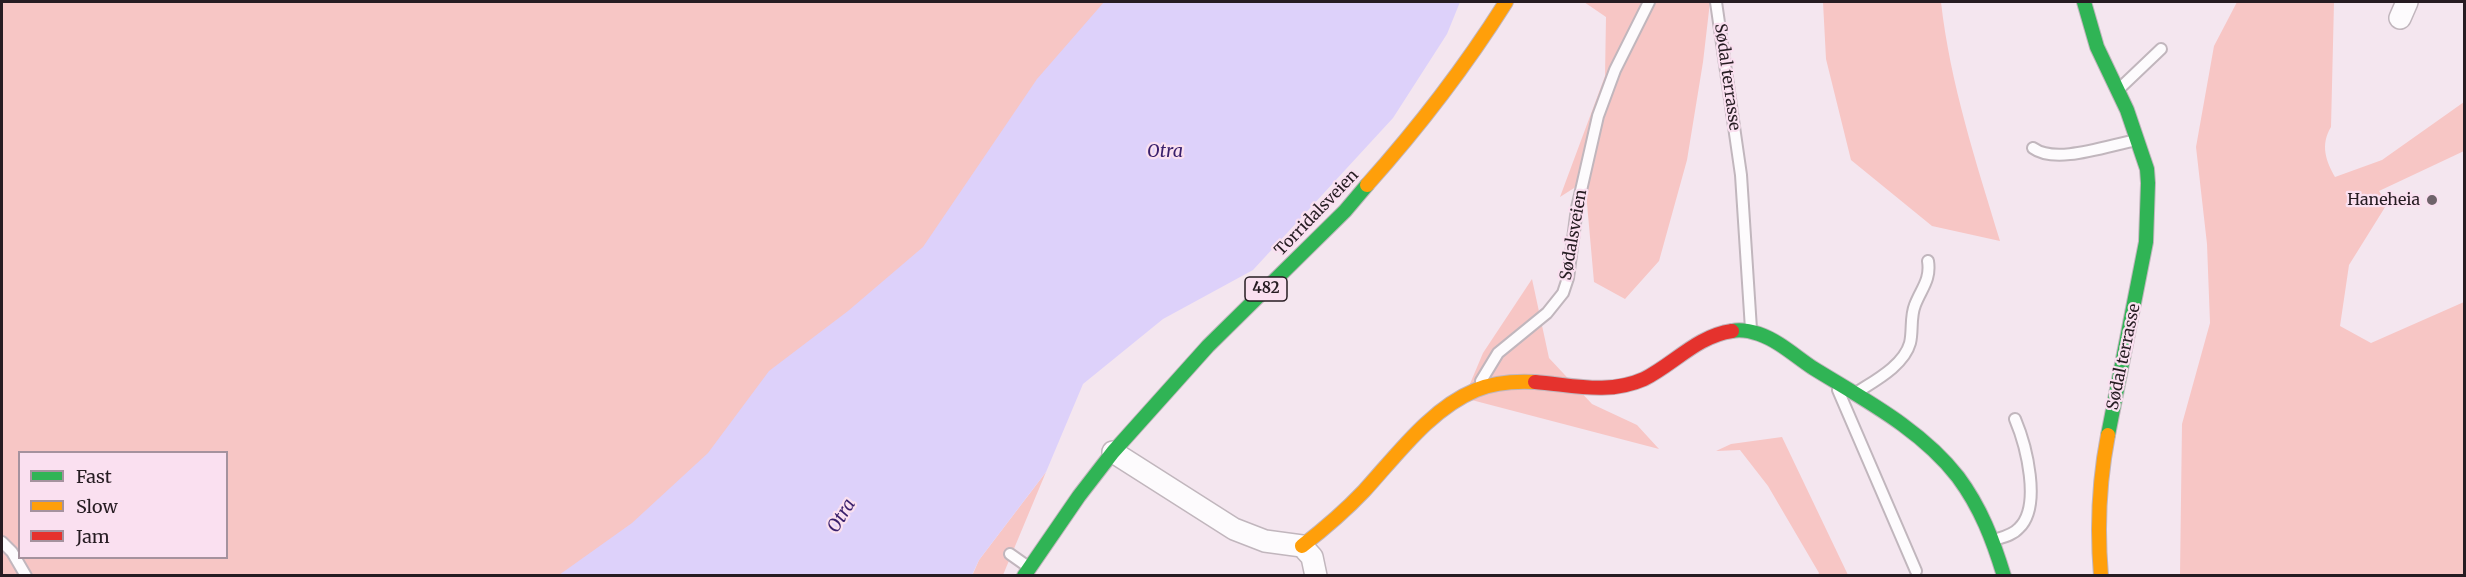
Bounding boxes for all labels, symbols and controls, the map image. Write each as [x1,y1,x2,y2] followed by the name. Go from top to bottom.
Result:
[1710,22,1744,132] street label: Sødal terrasse
[1147,141,1183,163] water label: Otra
[1271,166,1363,260] street label: Torridalsveien
[1557,188,1591,282] street label: Sødalsveien
[2347,190,2420,210] place label: Haneheia
[2425,193,2439,207] marker: Haneheia
[1245,277,1287,301] road number: 482
[2103,302,2145,412] street label: Sødal terrasse
[18,451,228,559] legend
[76,465,112,488] text: Fast
[76,495,118,518] text: Slow
[823,495,861,537] water label: Otra
[76,525,110,548] text: Jam

